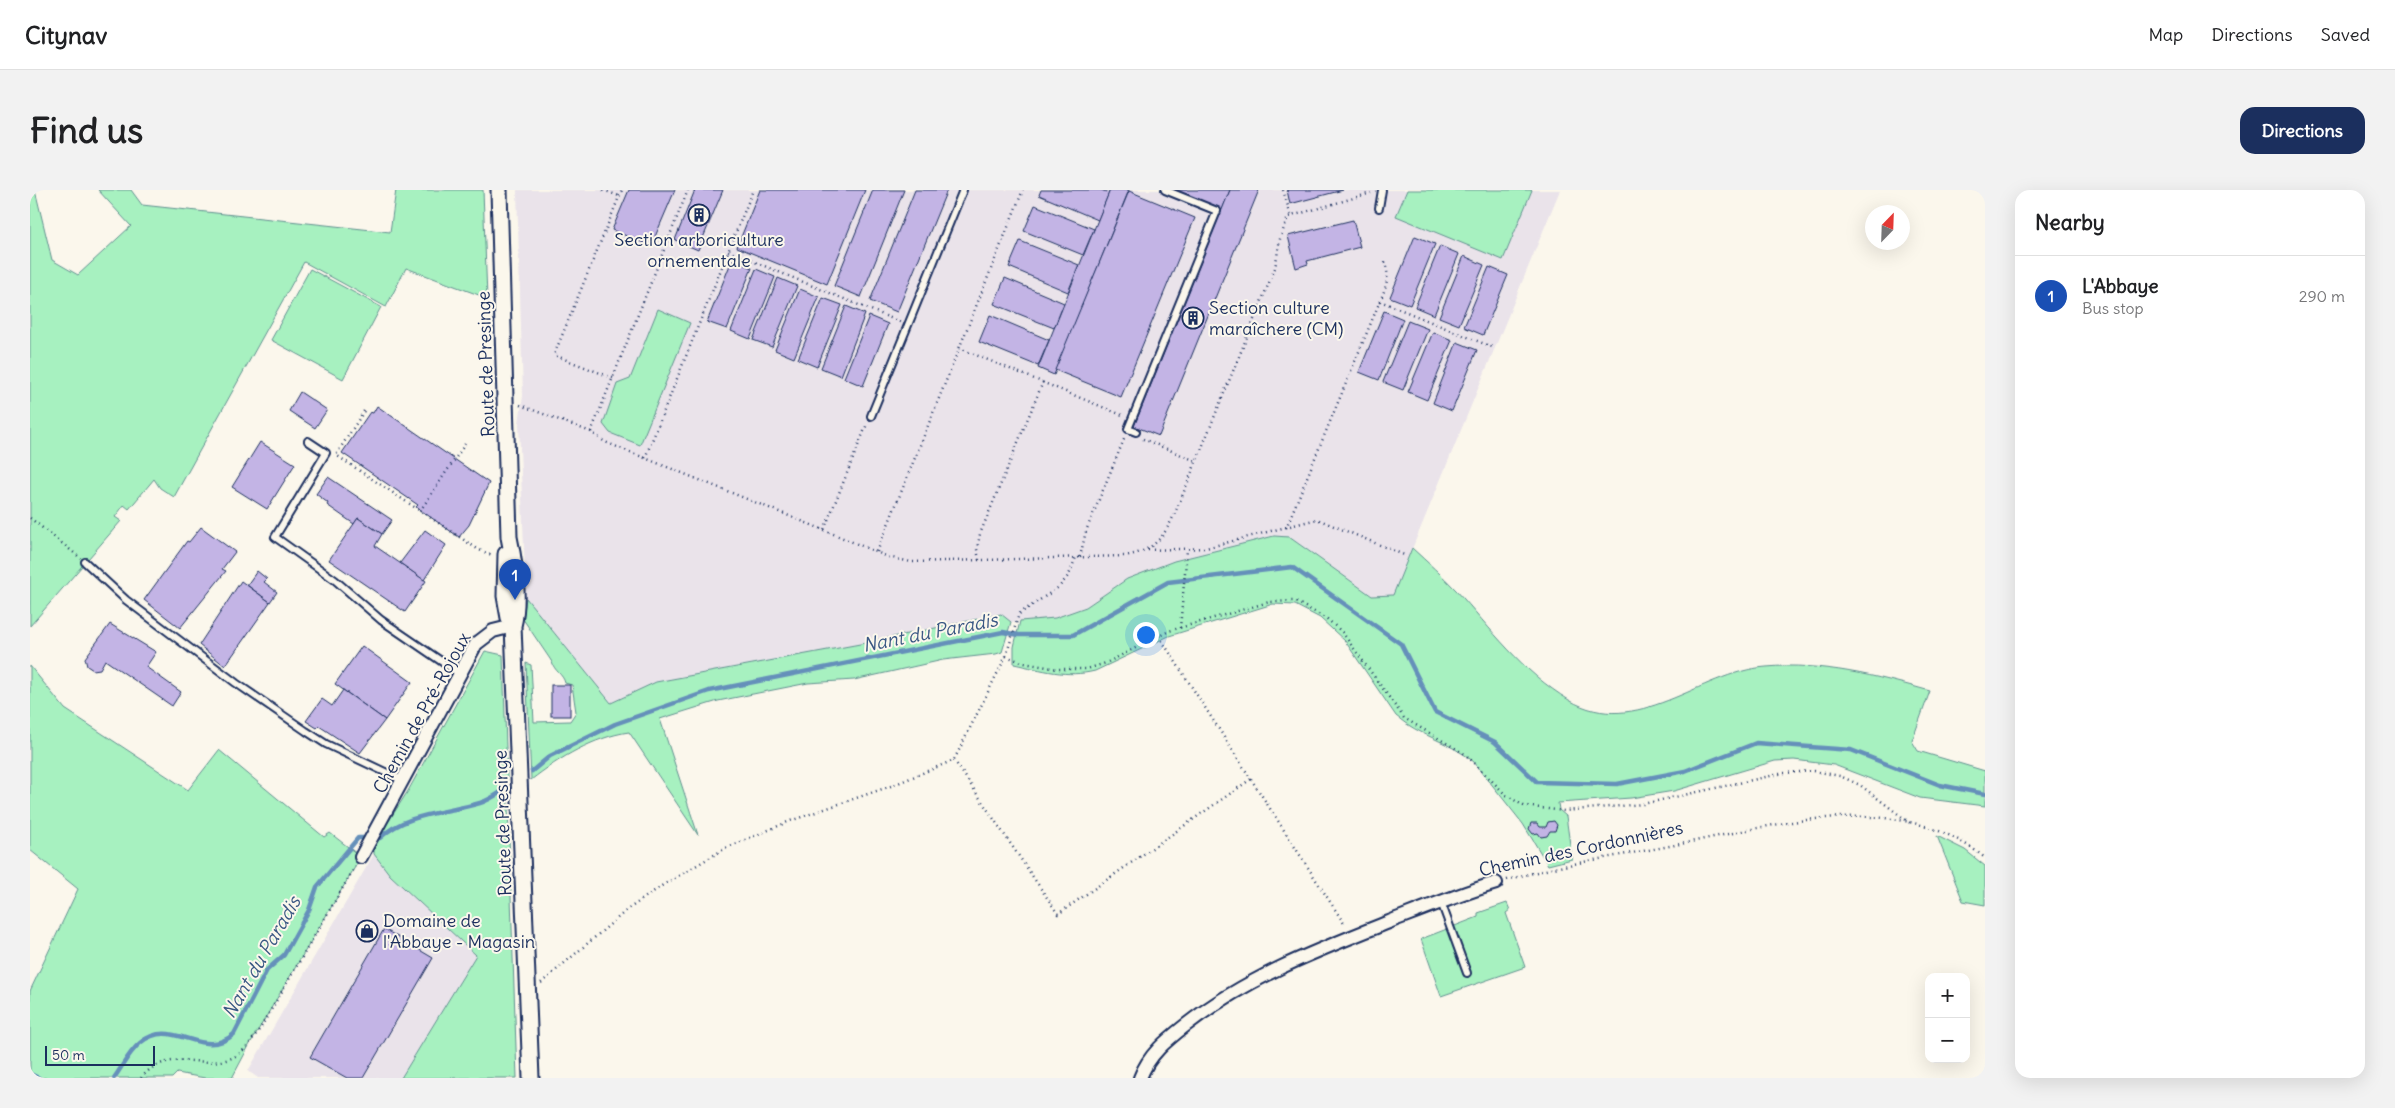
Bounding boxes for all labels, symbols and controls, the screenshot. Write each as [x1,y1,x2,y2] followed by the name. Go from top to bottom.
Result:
[25,20,107,50] text: Citynav
[2148,23,2183,46] text: Map
[2211,23,2293,46] text: Directions
[2321,23,2370,46] text: Saved
[2240,107,2365,154] button: Directions
[30,108,143,152] text: Find us
[687,203,711,227] building icon: Section arboriculture ornementale
[1865,205,1910,250] north arrow
[2035,209,2105,236] text: Nearby
[614,228,784,272] place label: Section arboriculture ornementale
[2082,274,2159,298] text: L'Abbaye
[2048,286,2054,306] text: 1
[2299,286,2345,306] text: 290 m
[471,291,500,437] street label: Route de Presinge
[1209,296,1344,340] place label: Section culture maraîchere (CM)
[2082,298,2144,318] text: Bus stop
[1181,306,1205,330] building icon: Section culture maraîchere (CM)
[499,559,531,600] pin: 1
[861,607,1001,657] water label: Nant du Paradis
[1133,622,1159,648] your location
[368,628,476,797] street label: Chemin de Pré-Rojoux
[488,750,517,896] street label: Route de Presinge
[1477,816,1685,881] street label: Chemin des Cordonnières
[216,891,306,1022] water label: Nant du Paradis
[383,909,535,953] place label: Domaine de l'Abbaye - Magasin
[355,919,379,943] shop icon: Domaine de l'Abbaye - Magasin
[1925,973,1970,1063] map controls
[1925,973,1970,1018] button: +
[1925,1018,1970,1063] button: −
[45,1043,155,1066] scale bar
[52,1046,85,1064] text: 50 m

